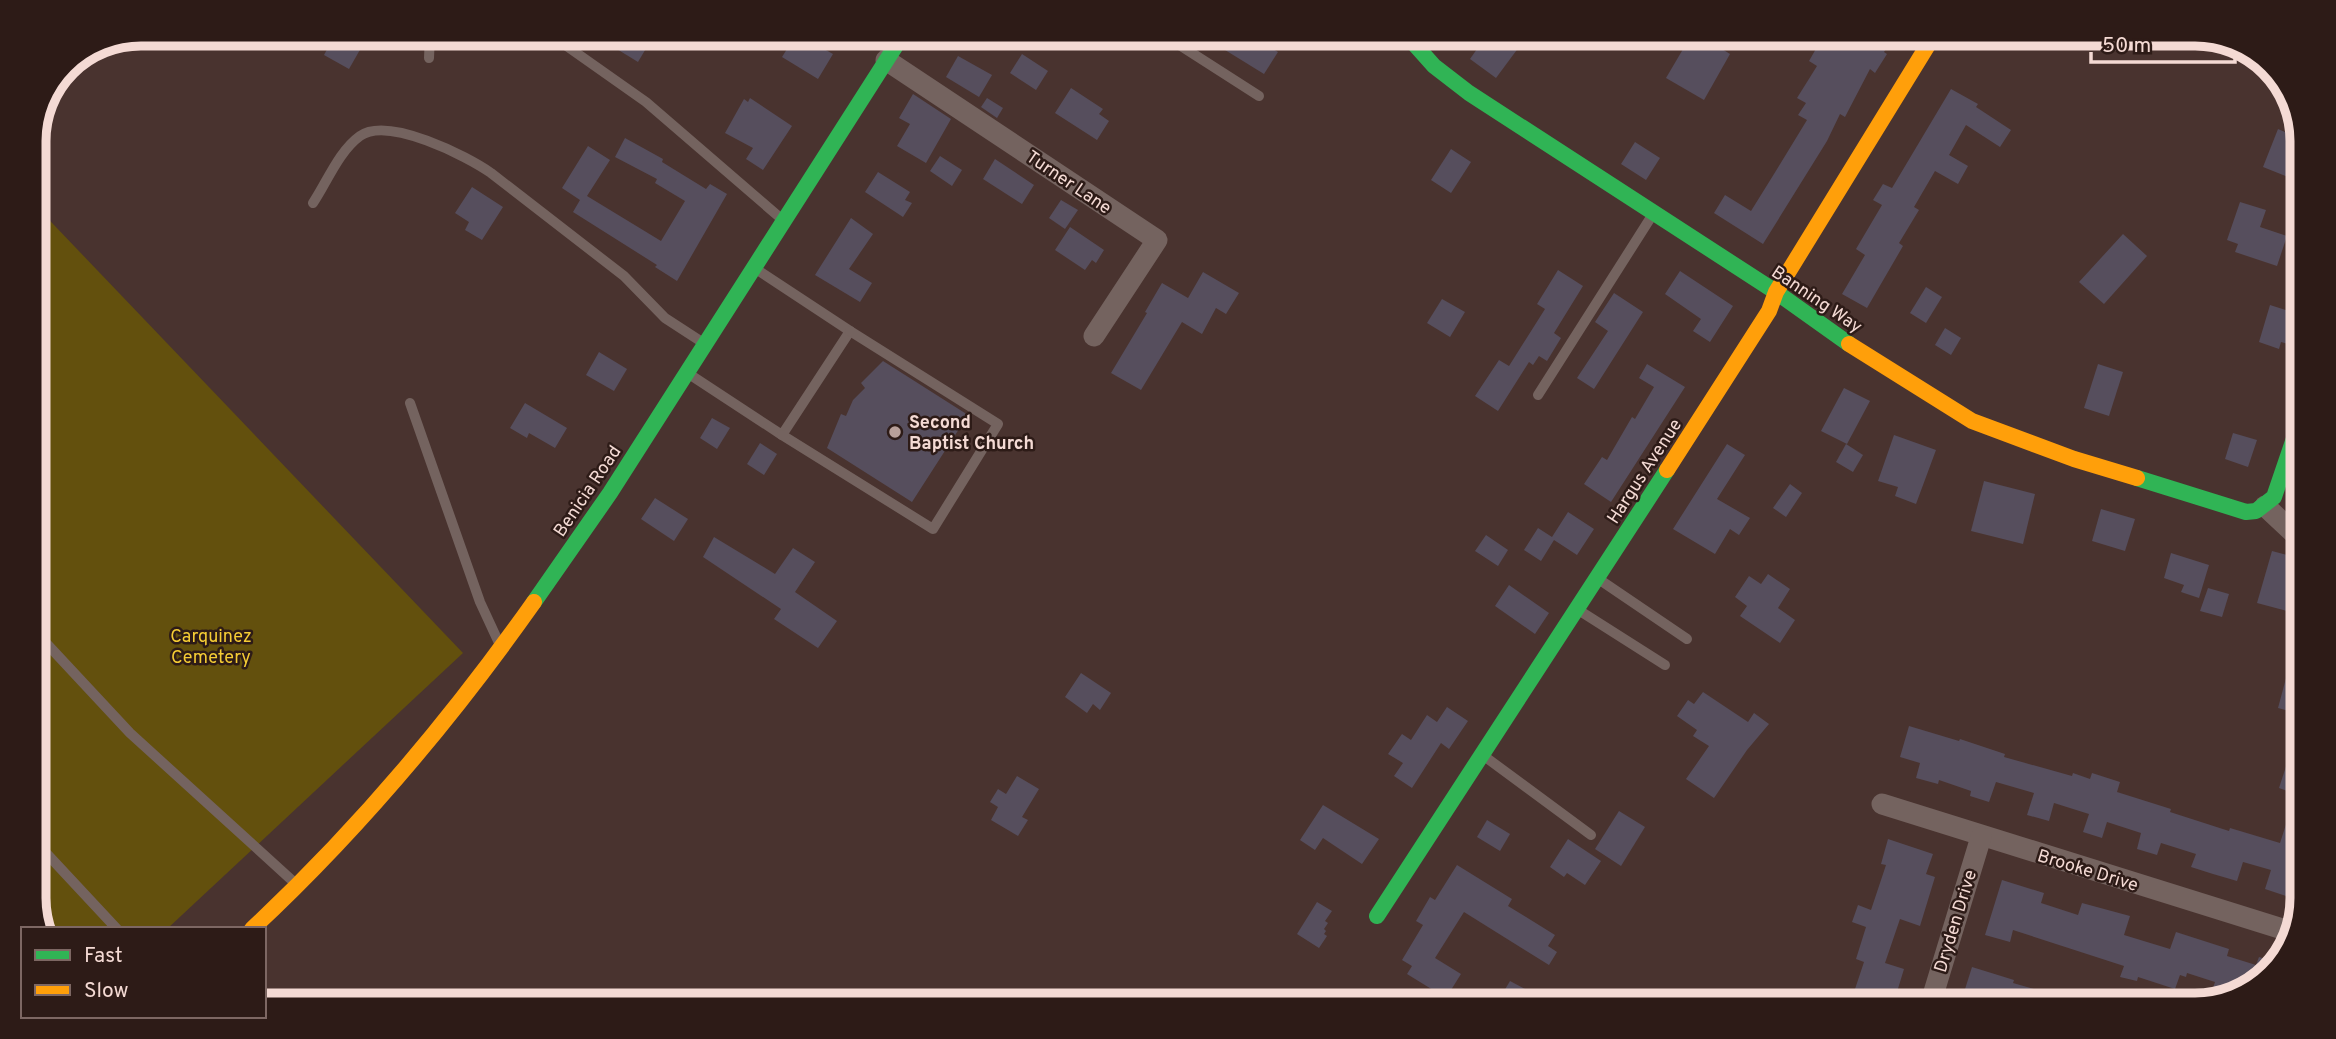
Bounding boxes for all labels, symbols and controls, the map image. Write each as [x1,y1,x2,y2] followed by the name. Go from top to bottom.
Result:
[2091,21,2234,65] scale bar
[2102,33,2151,60] text: 50 m
[1021,146,1115,220] street label: Turner Lane
[1766,261,1866,339] street label: Banning Way
[909,412,1034,456] place label: Second Baptist Church
[1603,415,1688,529] street label: Hargus Avenue
[887,424,903,440] marker: Second Baptist Church
[549,442,627,542] street label: Benicia Road
[170,626,252,670] park label: Carquinez Cemetery
[2034,845,2141,898] street label: Brooke Drive
[1930,867,1983,975] street label: Dryden Drive
[21,927,266,1018] legend
[84,943,123,970] text: Fast
[84,978,129,1005] text: Slow

